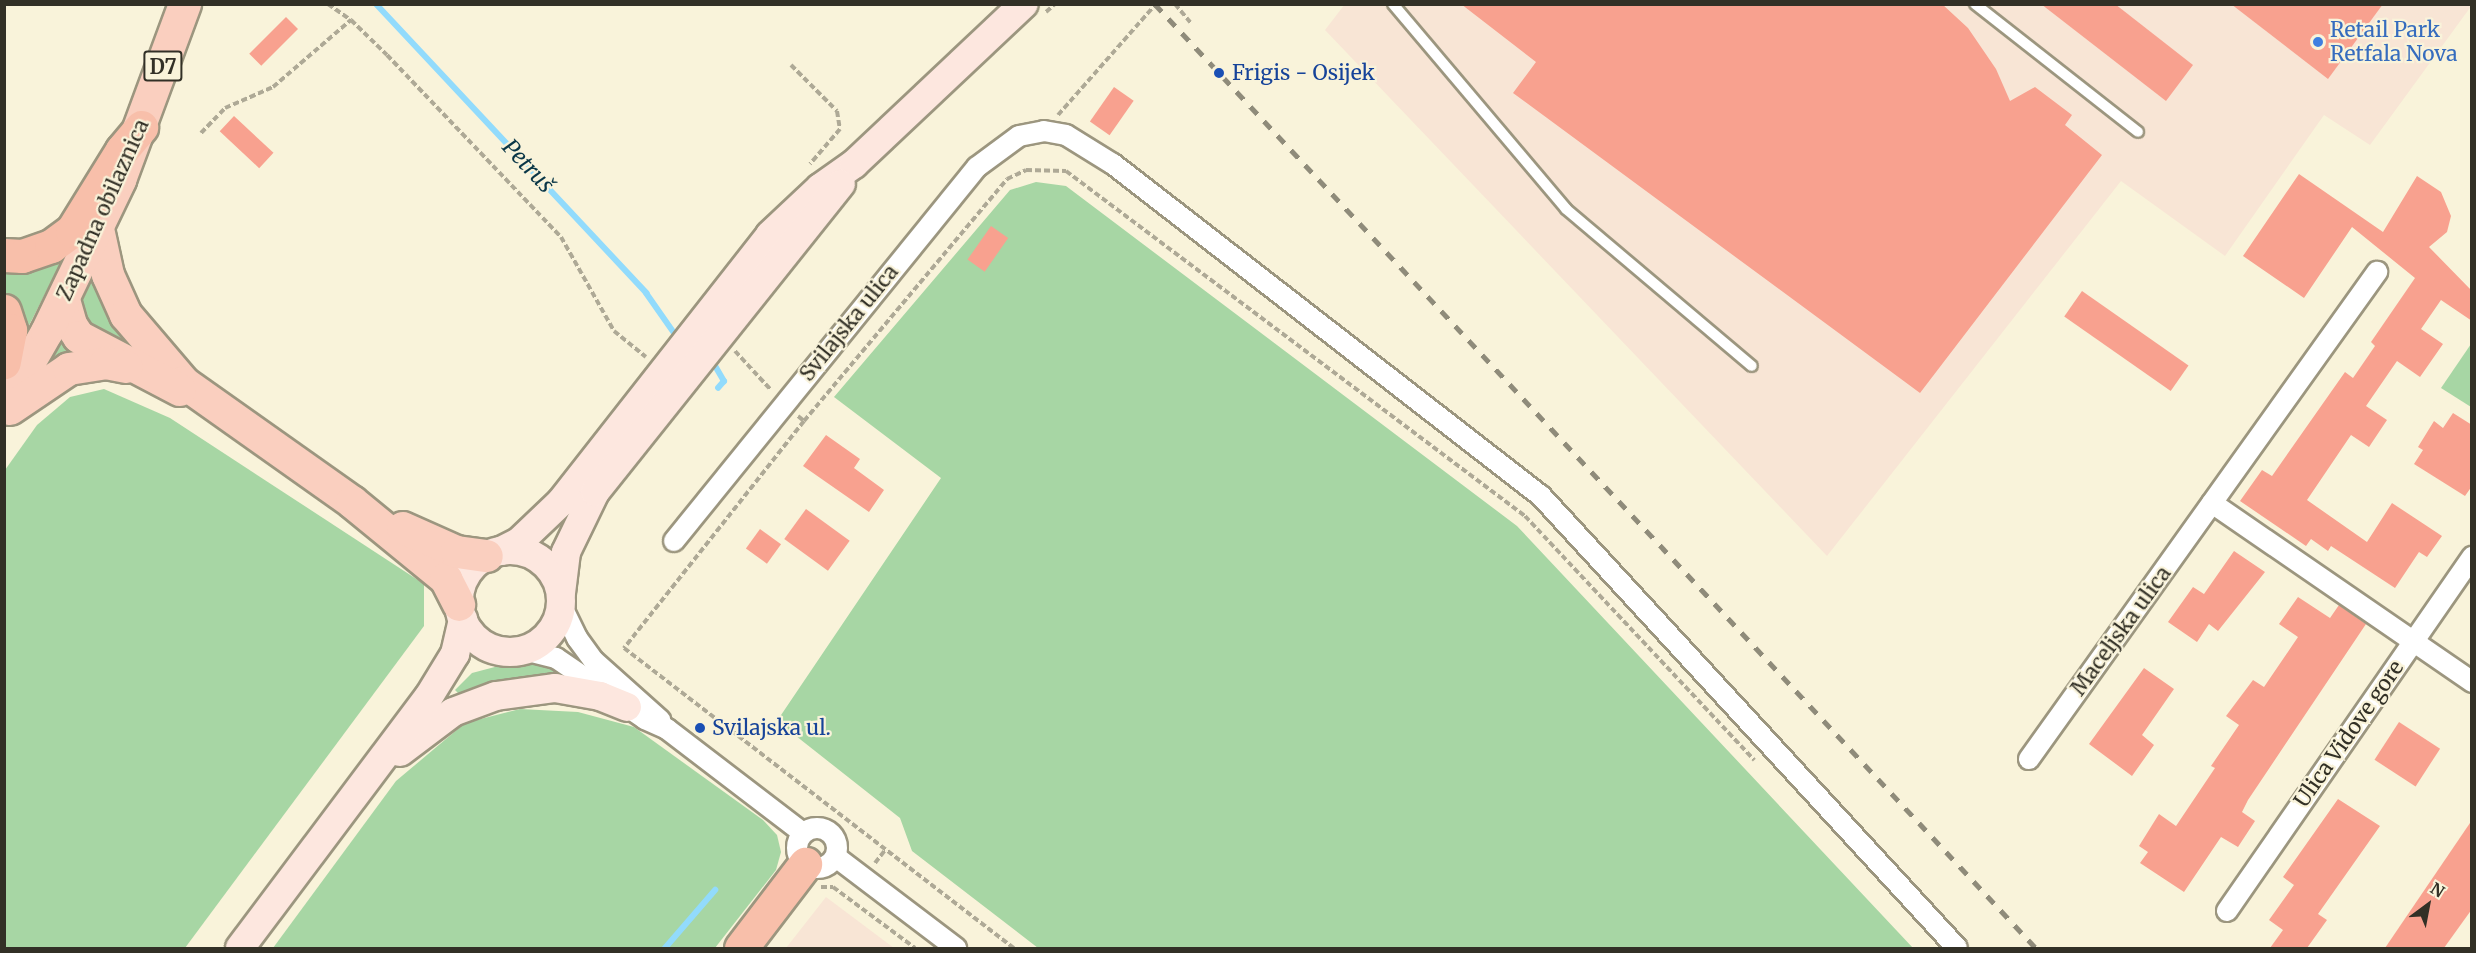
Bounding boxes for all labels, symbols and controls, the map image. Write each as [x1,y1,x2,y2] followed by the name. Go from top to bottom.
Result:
[2330,17,2457,67] place label: Retail Park Retfala Nova
[2311,35,2325,49] marker: Retail Park Retfala Nova
[142,49,184,83] road number: D7
[1232,60,1375,86] place label: Frigis - Osijek
[1210,64,1228,82] marker: Frigis - Osijek
[52,115,154,305] street label: Zapadna obilaznica
[497,134,559,198] water label: Petruš
[794,260,904,386] street label: Svilajska ulica
[2066,562,2176,700] street label: Maceljska ulica
[2289,656,2409,812] street label: Ulica Vidove gore
[712,715,831,741] place label: Svilajska ul.
[693,721,707,735] marker: Svilajska ul.
[2398,875,2458,935] north arrow
[2427,878,2448,902] text: N

